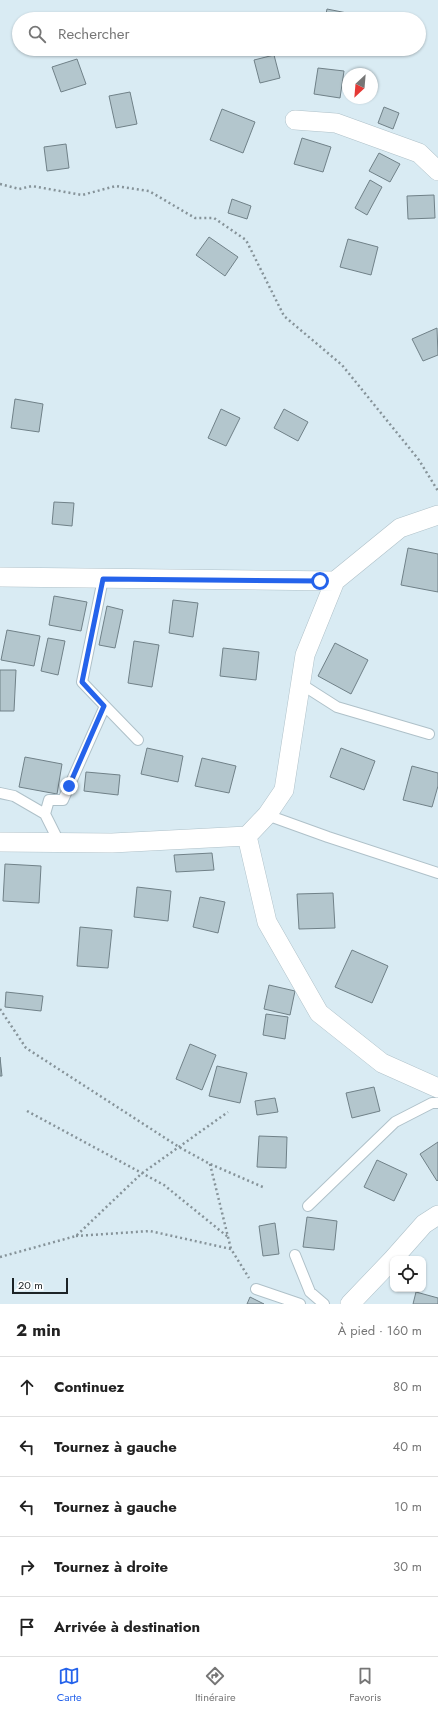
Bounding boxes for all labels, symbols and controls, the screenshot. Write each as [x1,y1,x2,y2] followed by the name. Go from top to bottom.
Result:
[12,12,426,56] search box
[26,23,48,45] icon: search
[58,23,130,45] text: Rechercher
[342,68,378,104] north arrow
[311,572,329,590] route start
[60,777,78,795] route end
[390,1256,426,1292] map controls
[390,1256,426,1292] button: locate
[12,1276,68,1295] scale bar
[18,1277,43,1293] text: 20 m
[16,1318,61,1342] text: 2 min
[338,1321,422,1340] text: À pied · 160 m
[16,1376,38,1398] icon: ahead
[54,1376,124,1398] text: Continuez
[393,1377,422,1396] text: 80 m
[16,1436,38,1458] icon: left
[54,1436,177,1458] text: Tournez à gauche
[393,1437,422,1456] text: 40 m
[16,1496,38,1518] icon: left
[54,1496,177,1518] text: Tournez à gauche
[394,1497,422,1516] text: 10 m
[16,1556,38,1578] icon: right
[54,1556,168,1578] text: Tournez à droite
[393,1557,422,1576] text: 30 m
[16,1616,38,1638] icon: arrive
[54,1616,200,1638] text: Arrivée à destination
[57,1665,82,1705] tab: Carte
[195,1665,236,1705] tab: Itinéraire
[349,1665,381,1705] tab: Favoris

